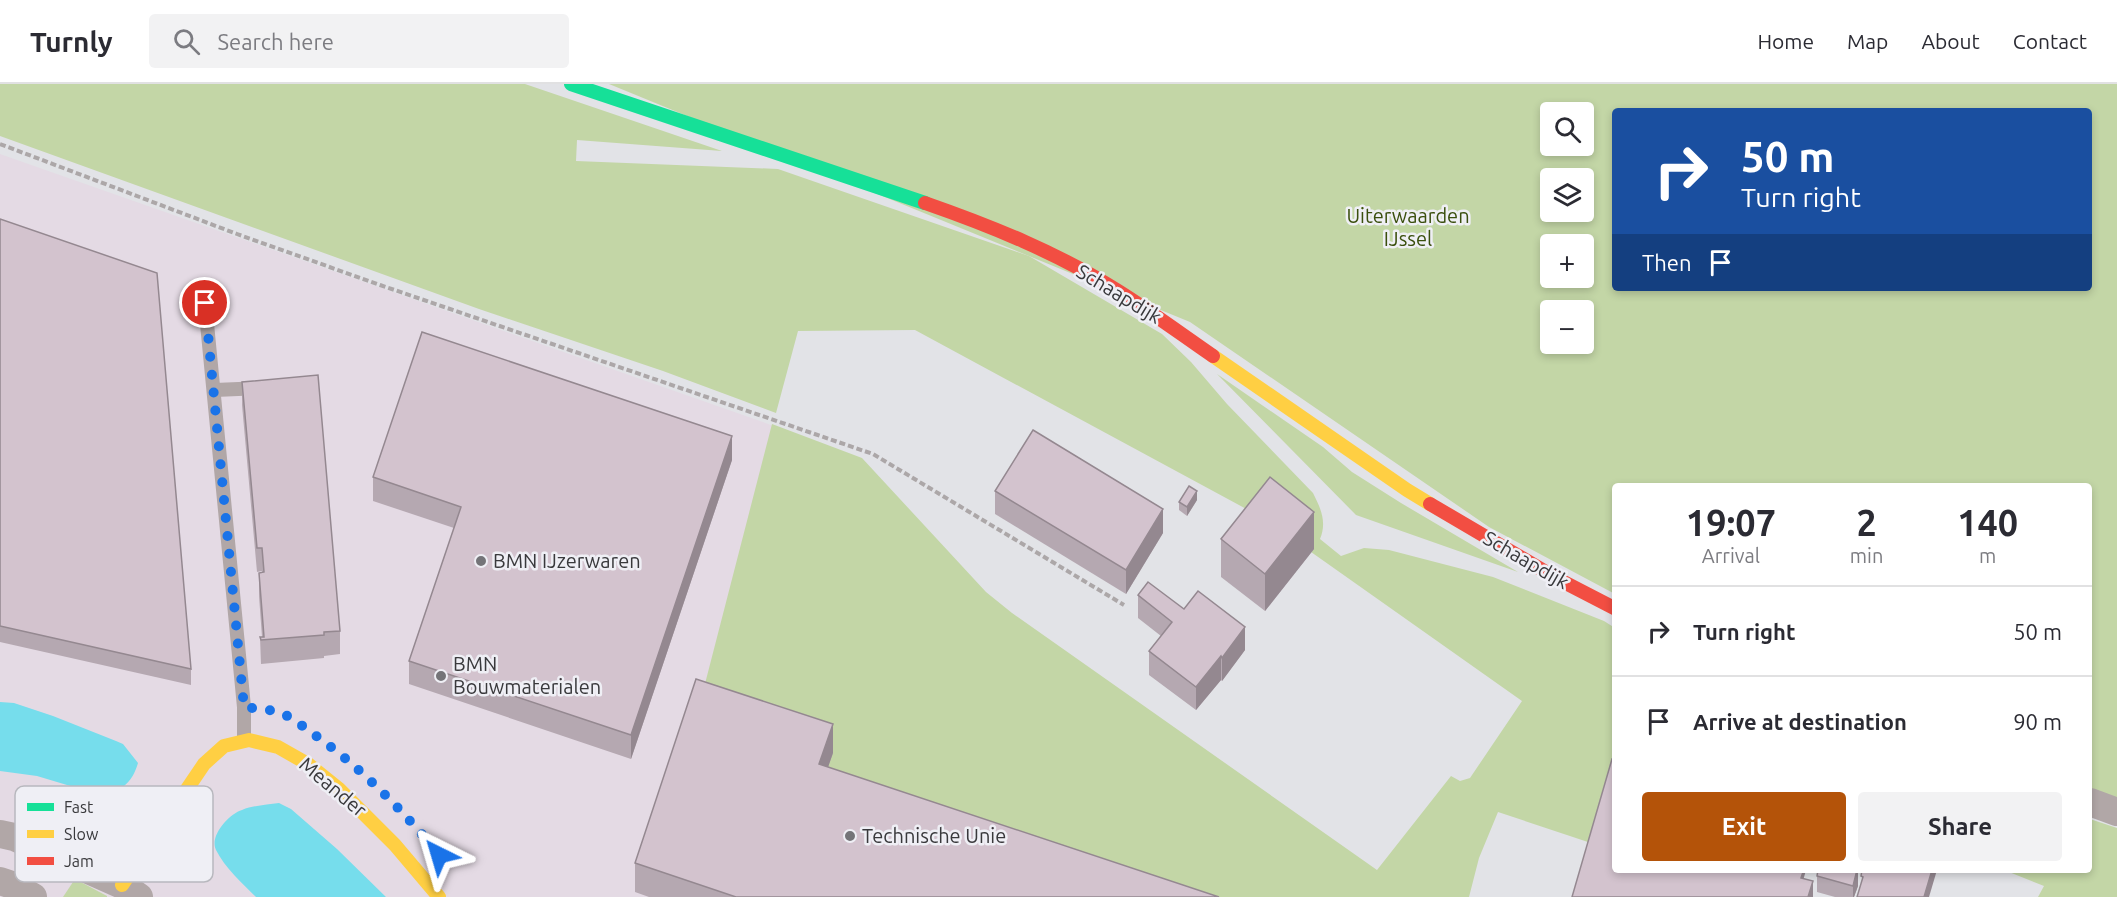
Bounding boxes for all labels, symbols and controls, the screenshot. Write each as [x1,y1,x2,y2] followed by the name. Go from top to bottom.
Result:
[149,14,569,68] search box
[170,25,203,58] icon: search
[30,26,113,57] text: Turnly
[218,29,334,54] text: Search here
[1757,29,1814,53] text: Home
[1847,29,1888,53] text: Map
[1921,29,1980,53] text: About
[2013,29,2087,53] text: Contact
[1540,102,1594,354] map controls
[1540,102,1594,156] button: search
[1642,132,1720,210] icon: right
[1741,133,1835,180] text: 50 m
[1540,168,1594,222] button: layers
[1741,182,1861,212] text: Turn right
[1346,204,1470,250] park label: Uiterwaarden IJssel
[1540,234,1594,288] button: +
[1704,246,1737,279] icon: arrive
[1642,250,1692,275] text: Then
[1073,259,1166,328] street label: Schaapdijk
[179,277,230,328] pin
[188,286,221,319] icon: arrive
[1540,300,1594,354] button: −
[1686,502,1776,543] text: 19:07
[1856,502,1877,543] text: 2
[1957,502,2018,543] text: 140
[1479,526,1573,593] street label: Schaapdijk
[1702,544,1760,567] text: Arrival
[1850,544,1883,567] text: min
[1979,544,1996,567] text: m
[493,549,641,572] place label: BMN IJzerwaren
[474,554,488,568] marker: BMN IJzerwaren
[1642,615,1675,648] icon: right
[1693,619,1795,644] text: Turn right
[2013,619,2062,644] text: 50 m
[453,652,601,698] place label: BMN Bouwmaterialen
[434,669,448,683] marker: BMN Bouwmaterialen
[1642,705,1675,738] icon: arrive
[1693,709,1907,734] text: Arrive at destination
[2013,709,2062,734] text: 90 m
[295,752,372,822] street label: Meander
[15,786,213,882] legend
[1642,792,1846,861] button: Exit
[1858,792,2062,861] button: Share
[64,798,94,816] text: Fast
[407,823,471,887] position arrow
[862,824,1006,847] place label: Technische Unie
[64,825,99,843] text: Slow
[843,829,857,843] marker: Technische Unie
[64,852,94,870] text: Jam

